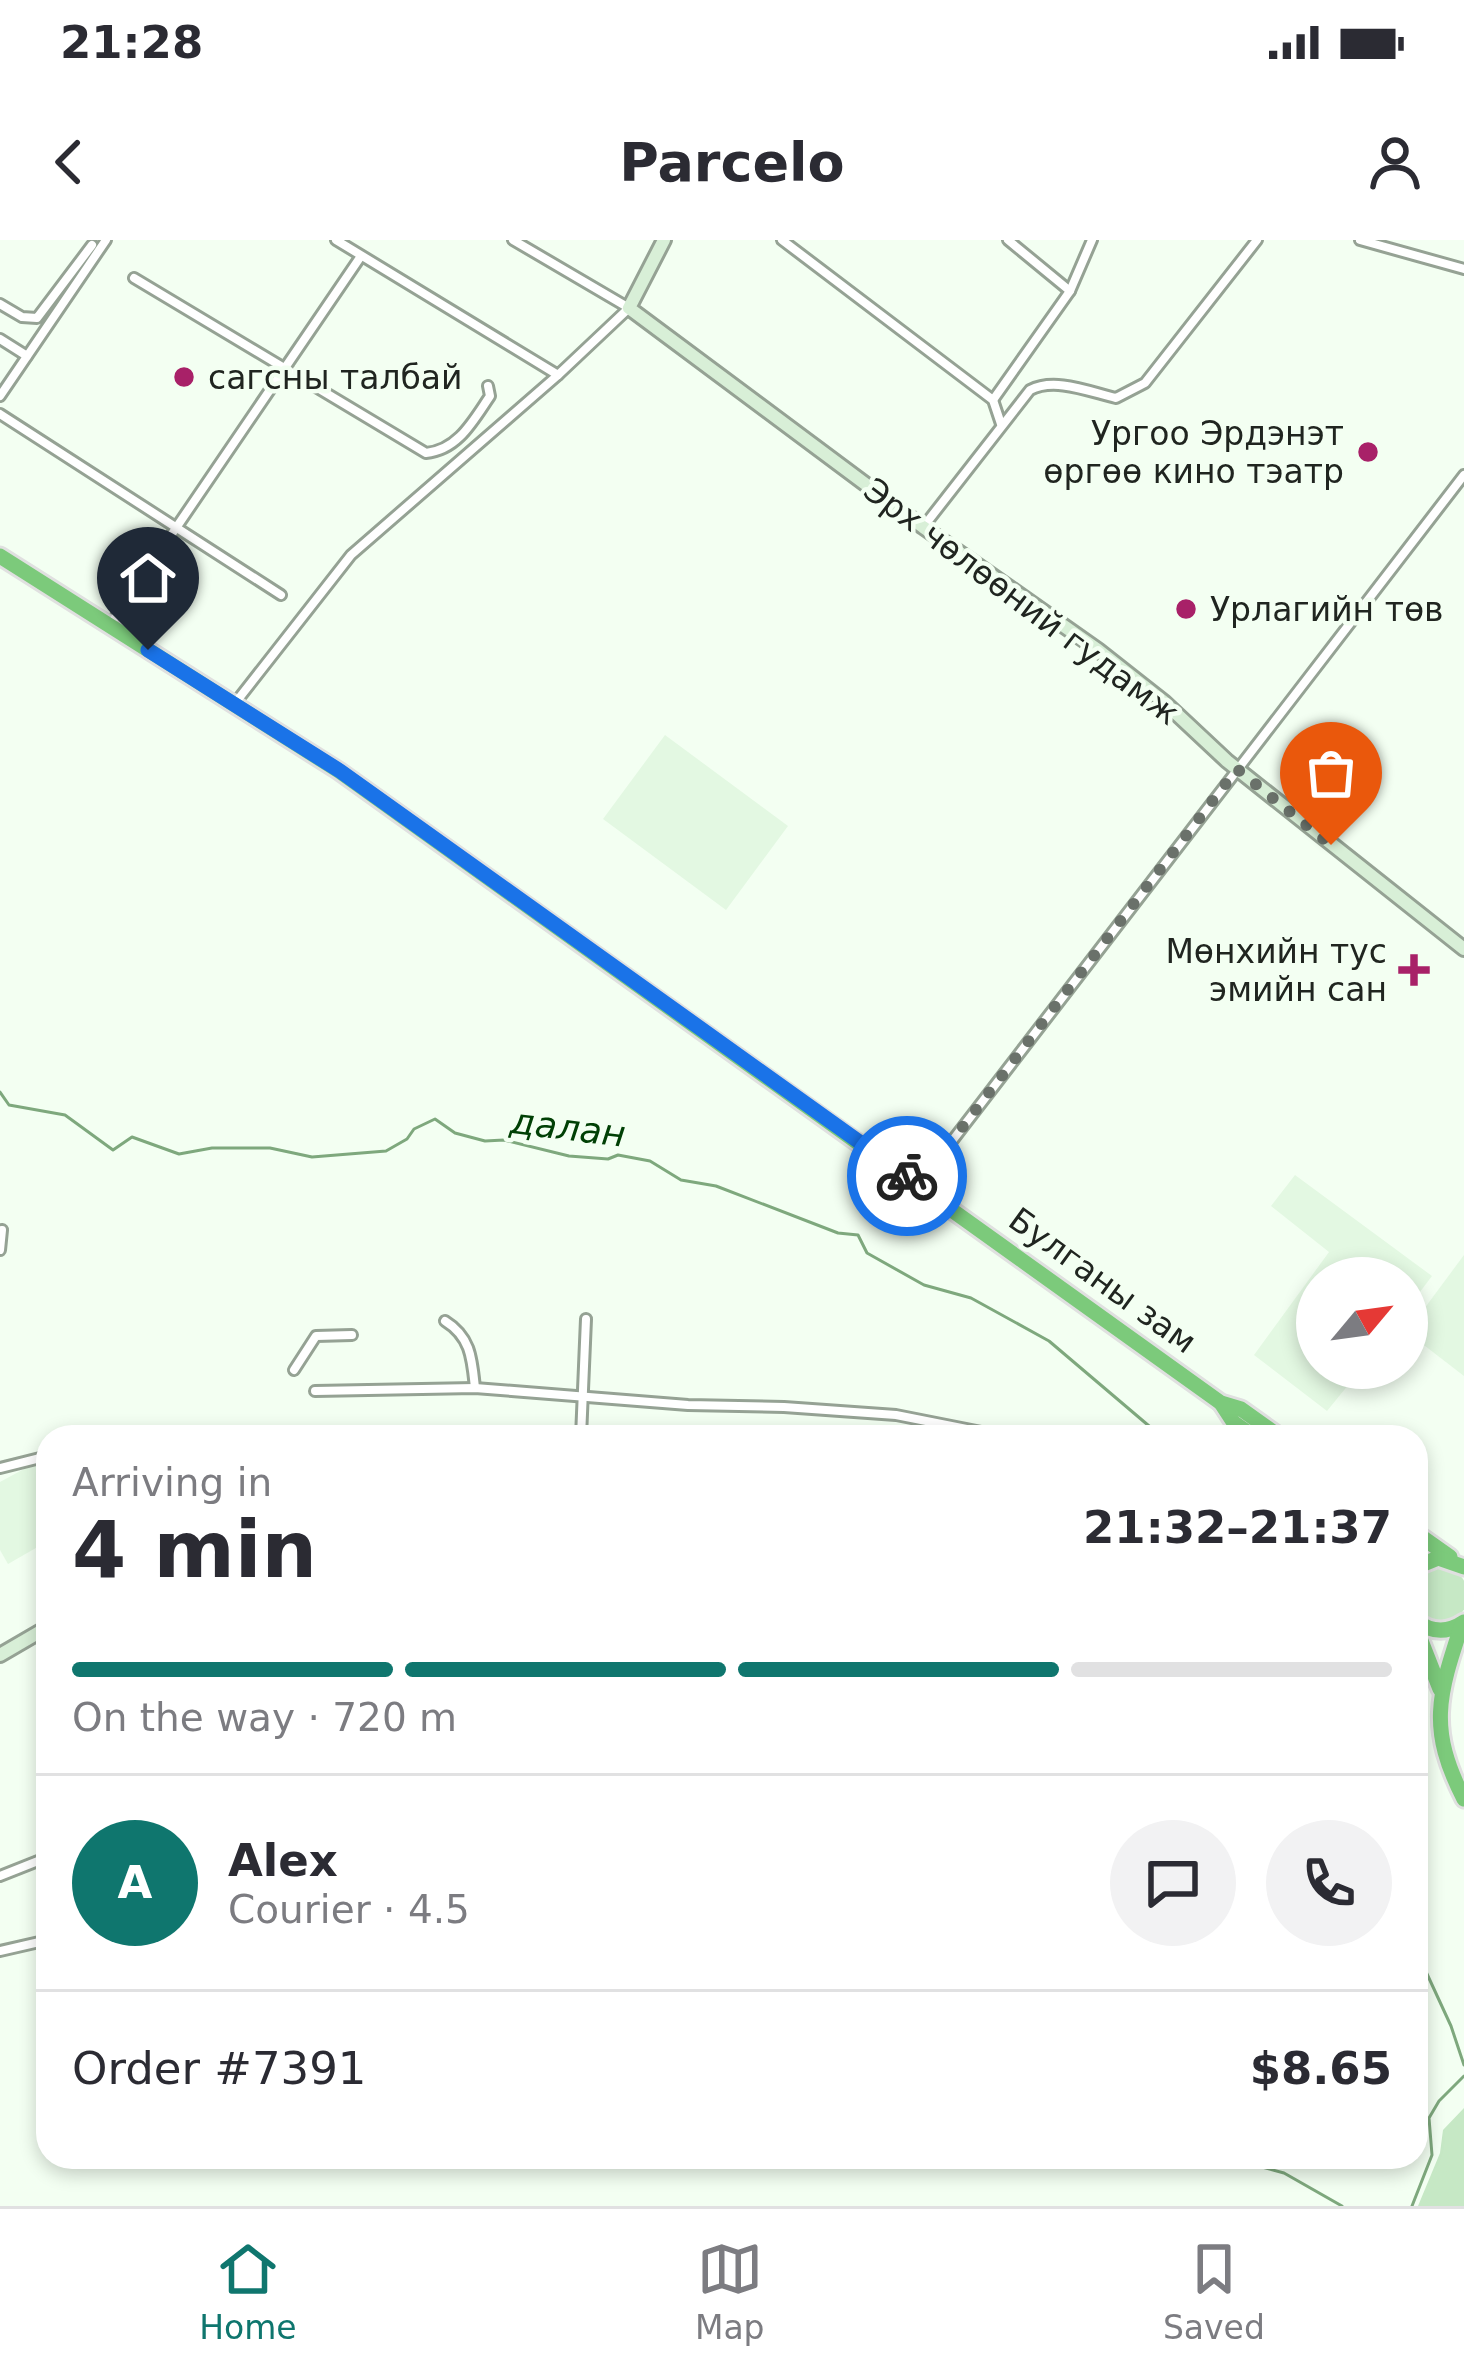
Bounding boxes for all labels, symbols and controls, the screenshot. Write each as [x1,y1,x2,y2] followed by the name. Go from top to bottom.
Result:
[60,16,203,69] text: 21:28
[36,129,102,195] icon: back
[1362,129,1428,195] icon: person
[619,131,845,194] text: Parcelo
[208,358,463,397] place label: сагсны талбай
[171,364,197,390] marker: сагсны талбай
[1043,414,1344,491] place label: Ургоо Эрдэнэт өргөө кино тэатр
[1355,439,1381,465] marker: Ургоо Эрдэнэт өргөө кино тэатр
[856,470,1187,733] street label: Эрх чөлөөний гудамж
[97,527,199,650] pin
[115,545,181,611] icon: home
[1210,590,1444,629] place label: Урлагийн төв
[1173,596,1199,622] marker: Урлагийн төв
[1280,722,1382,845] pin
[1298,740,1364,806] icon: bag
[1165,932,1387,1009] place label: Мөнхийн тус эмийн сан
[1398,954,1430,986] marker: Мөнхийн тус эмийн сан
[507,1100,628,1155] water label: далан
[847,1116,967,1236] courier
[874,1143,940,1209] icon: bike
[1002,1199,1204,1361] street label: Булганы зам
[1296,1257,1428,1389] north arrow
[1296,1257,1428,1389] map controls
[72,1460,272,1505] text: Arriving in
[1083,1501,1392,1554] text: 21:32–21:37
[72,1505,317,1595] text: 4 min
[72,1695,457,1740] text: On the way · 720 m
[1110,1820,1236,1946] button: chat
[1266,1820,1392,1946] button: phone
[228,1834,338,1887] text: Alex
[118,1856,152,1909] text: A
[228,1887,470,1932] text: Courier · 4.5
[72,2042,366,2095] text: Order #7391
[1250,2042,1392,2095] text: $8.65
[199,2236,297,2347] tab: Home
[695,2236,765,2347] tab: Map
[1163,2236,1265,2347] tab: Saved

